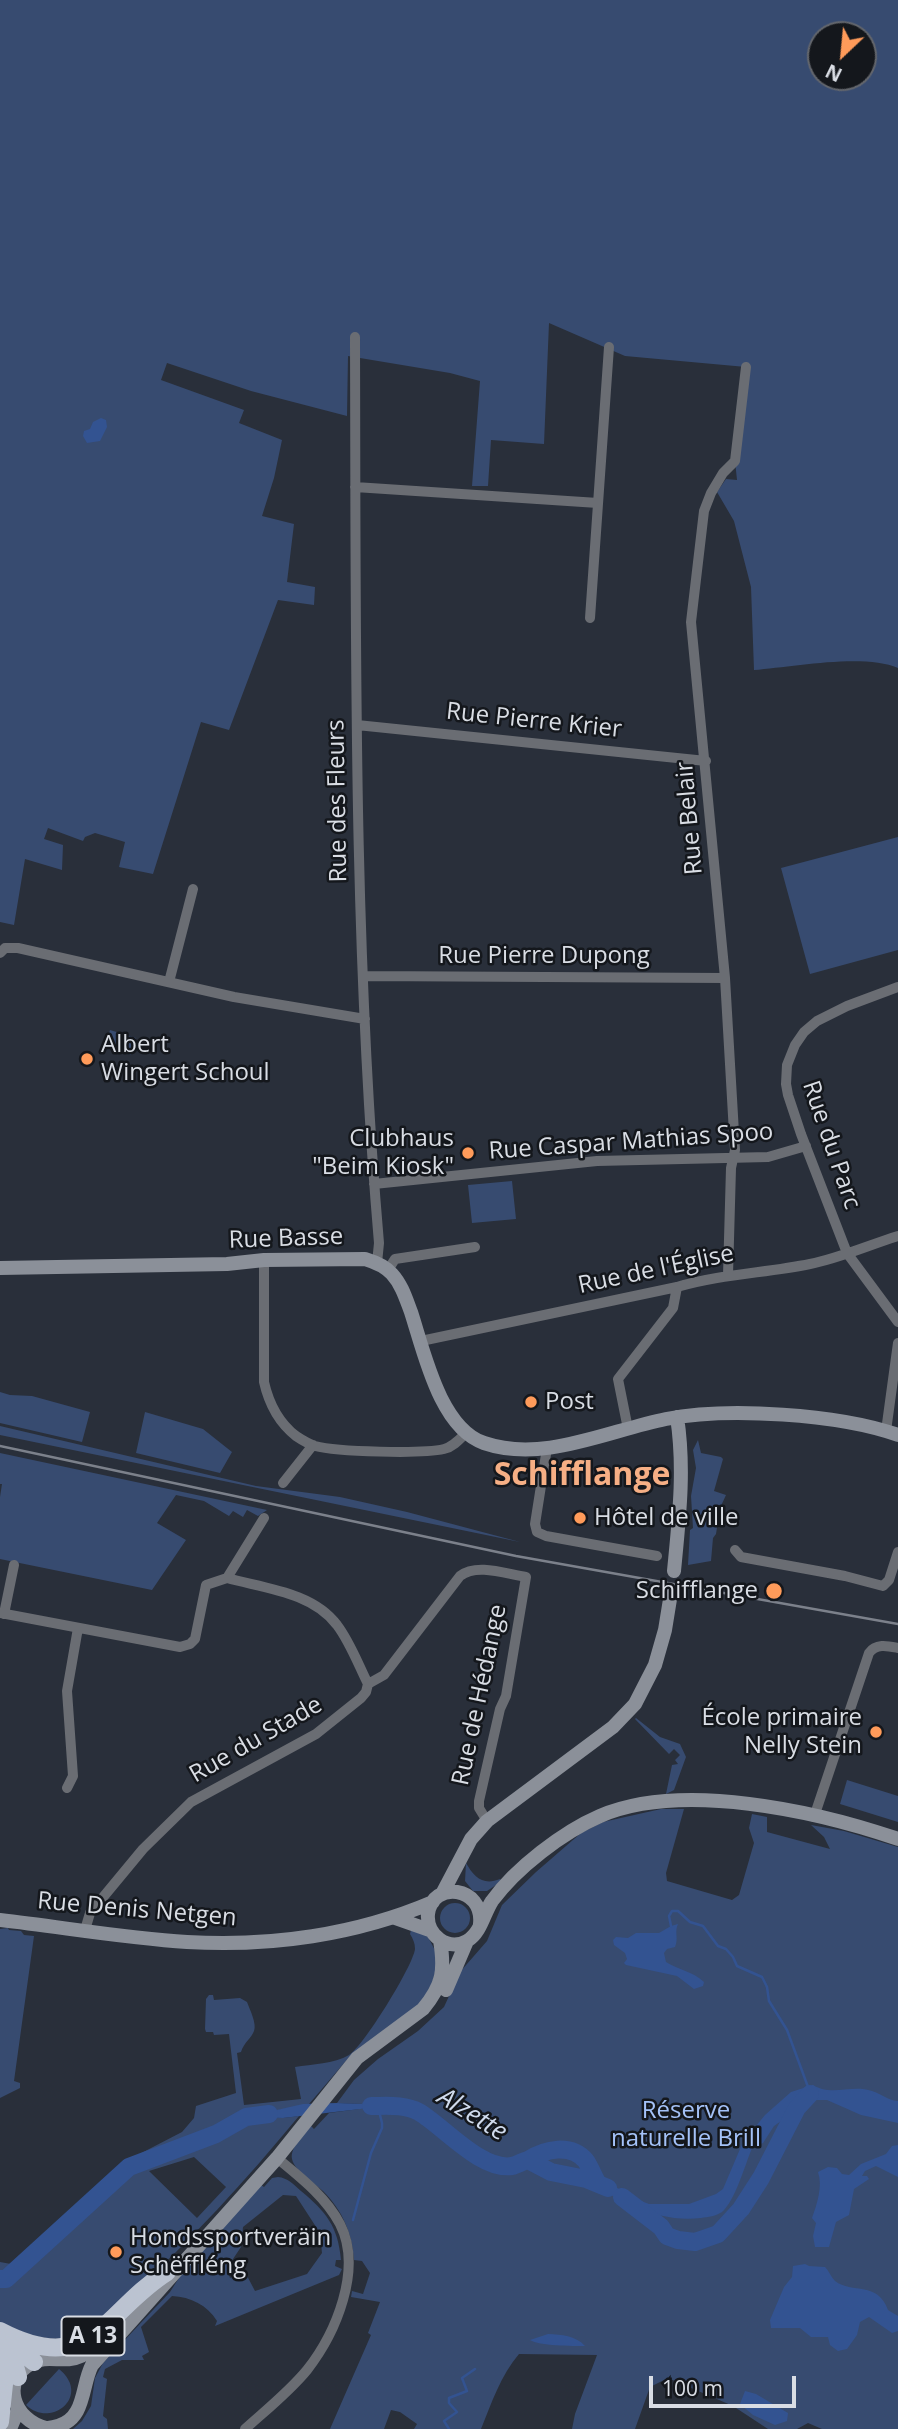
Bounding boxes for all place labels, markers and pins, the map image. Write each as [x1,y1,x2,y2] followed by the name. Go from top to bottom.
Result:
[101,1031,270,1087] place label: Albert Wingert Schoul
[79,1051,95,1067] marker: Albert Wingert Schoul
[312,1125,454,1181] place label: Clubhaus "Beim Kiosk"
[460,1145,476,1161] marker: Clubhaus "Beim Kiosk"
[545,1388,594,1416] place label: Post
[523,1394,539,1410] marker: Post
[594,1504,738,1532] place label: Hôtel de ville
[572,1510,588,1526] marker: Hôtel de ville
[636,1577,758,1605] place label: Schifflange
[764,1581,784,1601] marker: Schifflange
[702,1704,862,1760] place label: École primaire Nelly Stein
[868,1724,884,1740] marker: École primaire Nelly Stein
[130,2224,331,2280] place label: Hondssportveräin Schëffléng
[108,2244,124,2260] marker: Hondssportveräin Schëffléng

